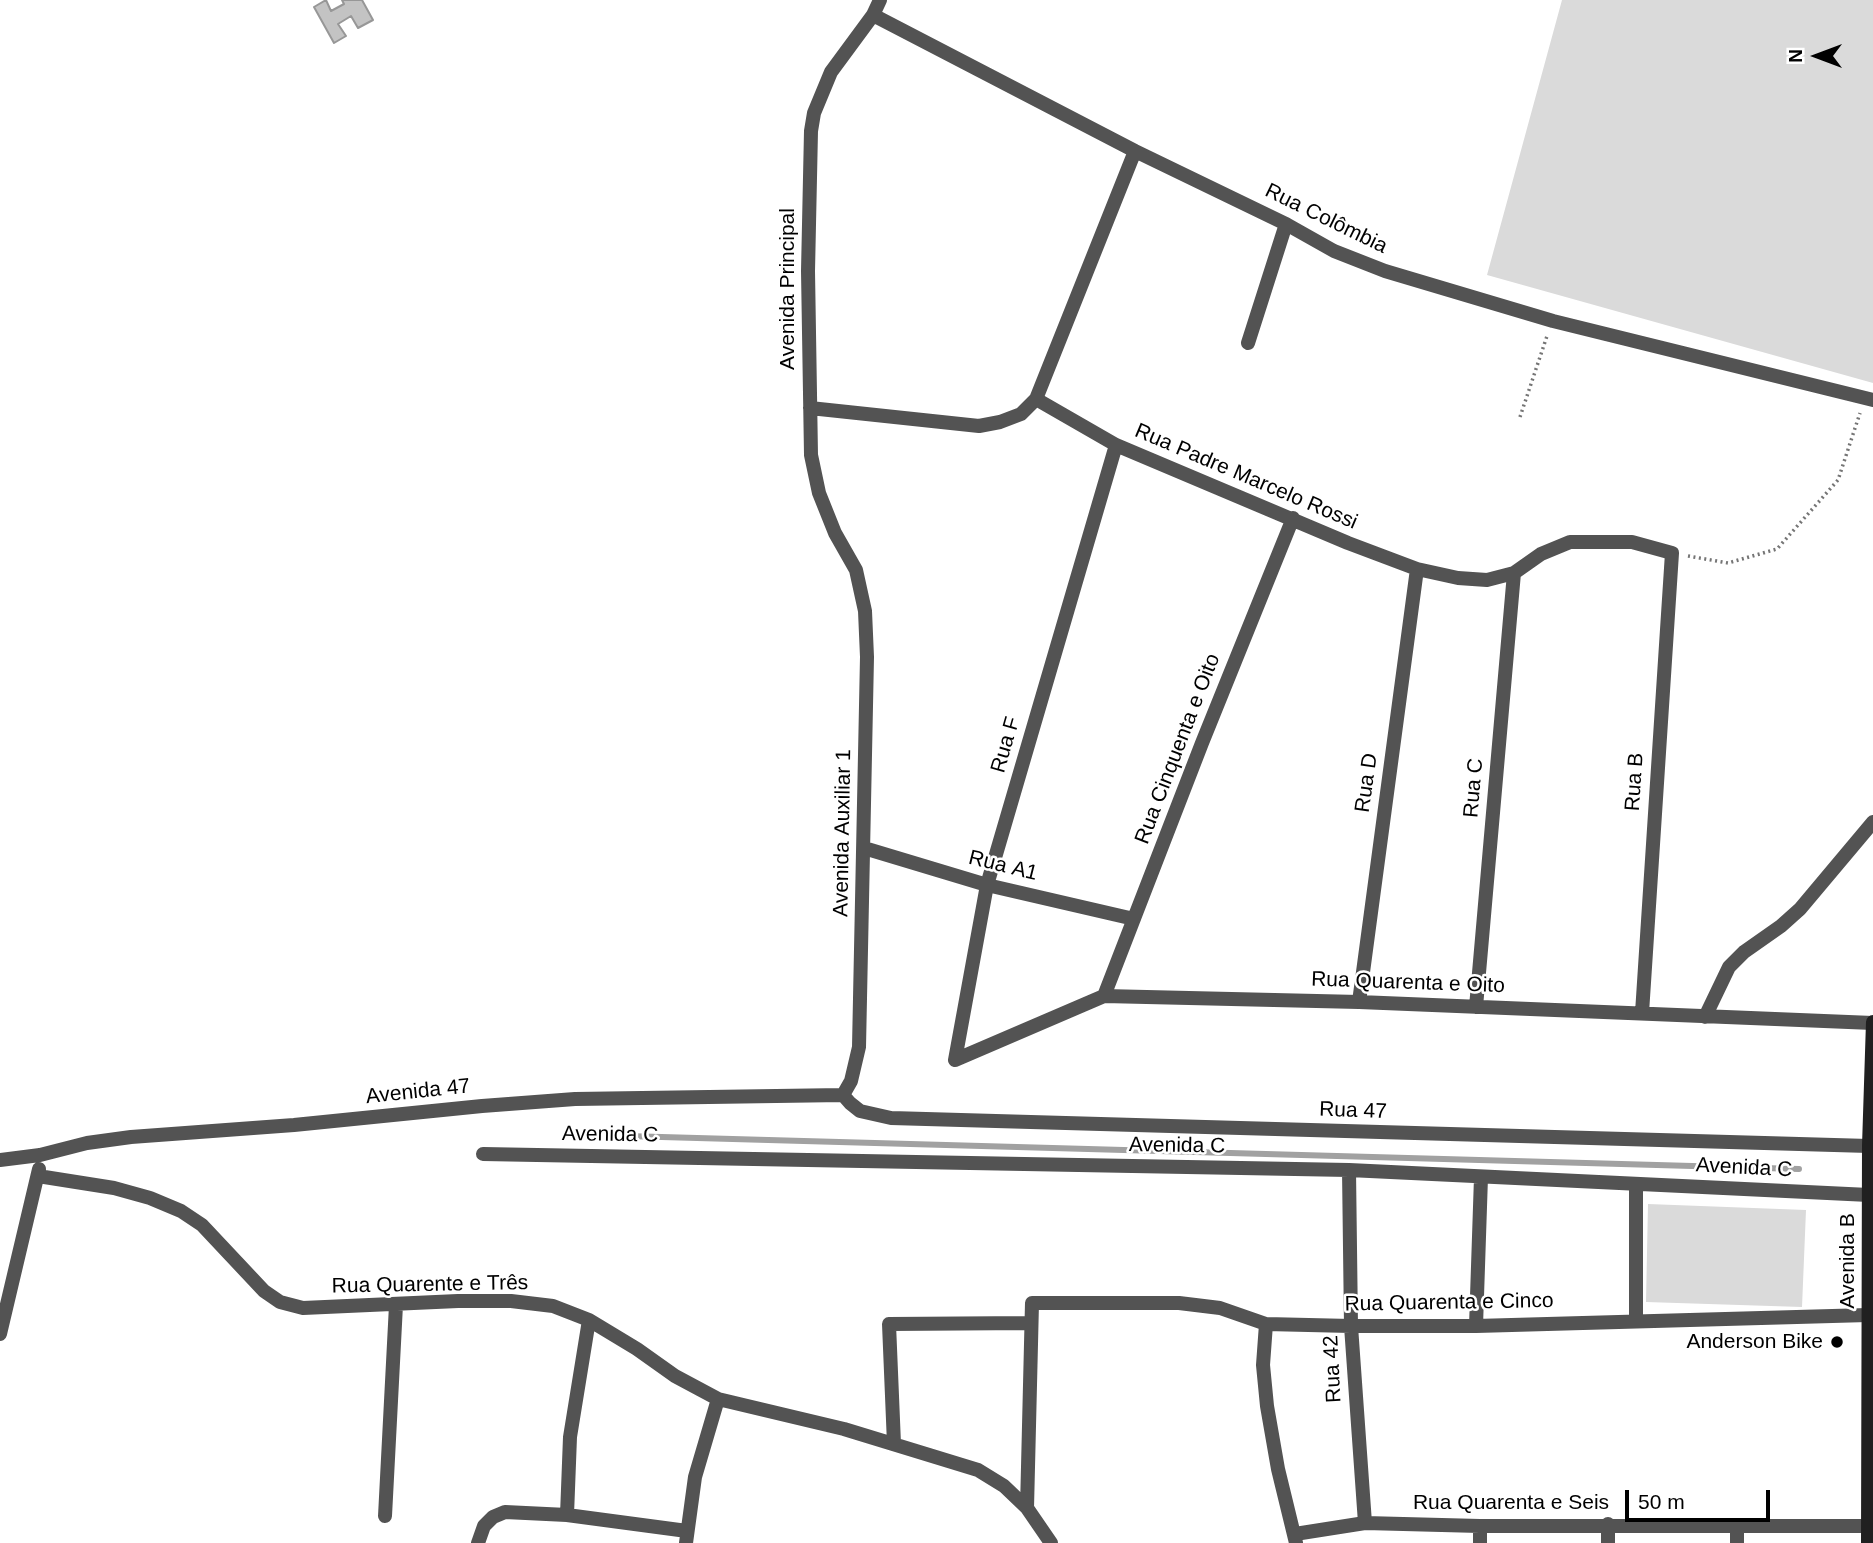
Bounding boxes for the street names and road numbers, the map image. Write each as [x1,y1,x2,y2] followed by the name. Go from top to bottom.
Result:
[1261,179,1391,259] street label: Rua Colômbia
[775,208,801,370] street label: Avenida Principal
[1131,419,1361,535] street label: Rua Padre Marcelo Rossi
[1130,650,1226,848] street label: Rua Cinquenta e Oito
[986,714,1026,776] street label: Rua F
[829,749,857,917] street label: Avenida Auxiliar 1
[1350,752,1384,814] street label: Rua D
[1620,752,1650,812] street label: Rua B
[1459,757,1489,819] street label: Rua C
[966,845,1040,887] street label: Rua A1
[1311,967,1505,999] street label: Rua Quarenta e Oito
[365,1074,471,1110] street label: Avenida 47
[1319,1097,1387,1125] street label: Rua 47
[562,1122,658,1148] street label: Avenida C
[1129,1133,1225,1159] street label: Avenida C
[1695,1153,1793,1183] street label: Avenida C
[1835,1213,1861,1309] street label: Avenida B
[332,1271,528,1299] street label: Rua Quarente e Três
[1344,1289,1554,1317] street label: Rua Quarenta e Cinco
[1319,1335,1347,1403] street label: Rua 42
[1413,1490,1609,1516] street label: Rua Quarenta e Seis

